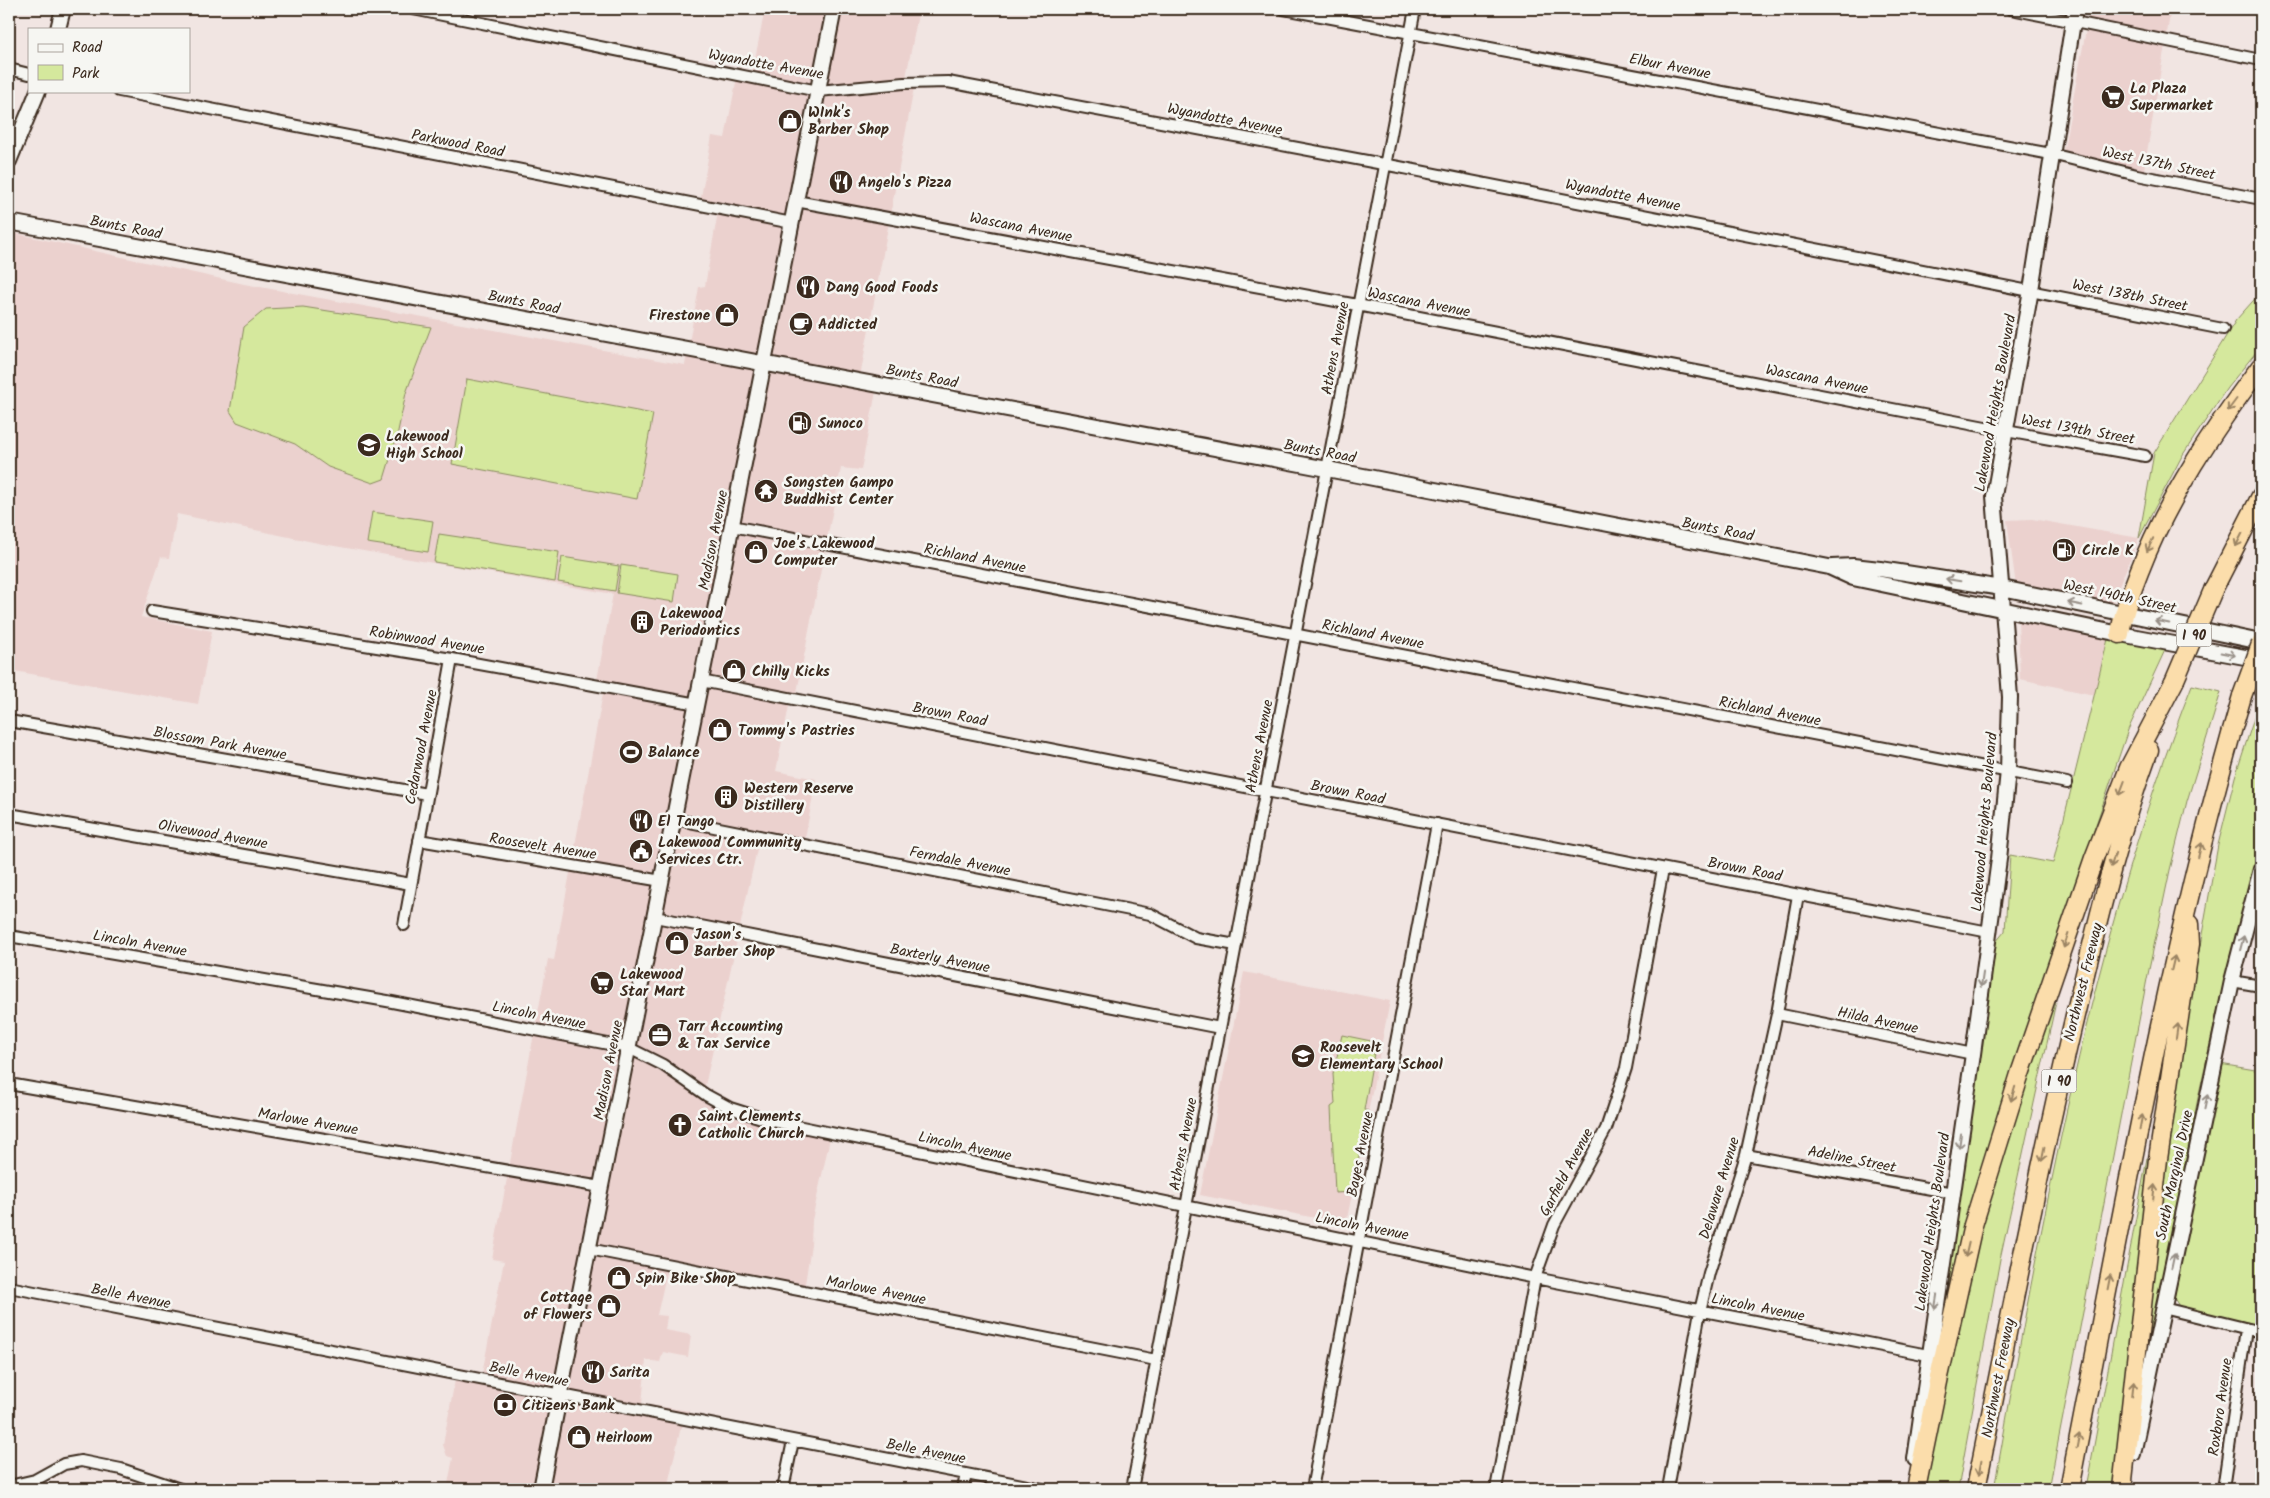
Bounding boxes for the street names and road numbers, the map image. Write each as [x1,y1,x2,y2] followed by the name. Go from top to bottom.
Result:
[706,43,826,87] street label: Wyandotte Avenue
[1627,47,1713,87] street label: Elbur Avenue
[1165,97,1285,143] street label: Wyandotte Avenue
[409,123,507,165] street label: Parkwood Road
[2100,140,2218,188] street label: West 137th Street
[1563,173,1683,219] street label: Wyandotte Avenue
[967,206,1074,250] street label: Wascana Avenue
[88,209,164,247] street label: Bunts Road
[2070,273,2190,319] street label: West 138th Street
[1365,281,1472,325] street label: Wascana Avenue
[486,284,562,322] street label: Bunts Road
[1315,299,1357,397] street label: Athens Avenue
[1969,312,2023,494] street label: Lakewood Heights Boulevard
[884,358,960,396] street label: Bunts Road
[1763,358,1870,402] street label: Wascana Avenue
[2019,408,2137,452] street label: West 139th Street
[1282,433,1358,471] street label: Bunts Road
[693,488,735,592] street label: Madison Avenue
[1680,511,1756,549] street label: Bunts Road
[922,537,1028,581] street label: Richland Avenue
[2061,573,2179,621] street label: West 140th Street
[1320,613,1426,657] street label: Richland Avenue
[368,620,486,662] street label: Robinwood Avenue
[2176,624,2212,646] road number: I 90
[399,687,445,807] street label: Cedarwood Avenue
[1717,690,1823,734] street label: Richland Avenue
[910,696,990,734] street label: Brown Road
[1239,697,1281,795] street label: Athens Avenue
[151,720,289,768] street label: Blossom Park Avenue
[1965,731,2005,913] street label: Lakewood Heights Boulevard
[1308,774,1388,812] street label: Brown Road
[156,814,270,856] street label: Olivewood Avenue
[488,827,598,867] street label: Roosevelt Avenue
[907,840,1013,884] street label: Ferndale Avenue
[1705,851,1785,889] street label: Brown Road
[2058,920,2111,1044] street label: Northwest Freeway
[91,924,189,964] street label: Lincoln Avenue
[888,938,992,980] street label: Baxterly Avenue
[490,995,588,1037] street label: Lincoln Avenue
[1835,1001,1921,1041] street label: Hilda Avenue
[588,1018,630,1122] street label: Madison Avenue
[2042,1070,2076,1092] road number: I 90
[1163,1095,1205,1193] street label: Athens Avenue
[256,1101,360,1143] street label: Marlowe Avenue
[2149,1108,2201,1242] street label: South Marginal Drive
[1341,1109,1381,1199] street label: Bayes Avenue
[1533,1124,1600,1221] street label: Garfield Avenue
[916,1125,1014,1169] street label: Lincoln Avenue
[1909,1131,1957,1313] street label: Lakewood Heights Boulevard
[1693,1134,1747,1243] street label: Delaware Avenue
[1806,1140,1898,1180] street label: Adeline Street
[1313,1206,1411,1248] street label: Lincoln Avenue
[824,1270,928,1312] street label: Marlowe Avenue
[89,1278,173,1316] street label: Belle Avenue
[1709,1287,1807,1329] street label: Lincoln Avenue
[1976,1315,2023,1440] street label: Northwest Freeway
[487,1356,571,1394] street label: Belle Avenue
[2202,1356,2240,1458] street label: Roxboro Avenue
[884,1433,968,1471] street label: Belle Avenue

